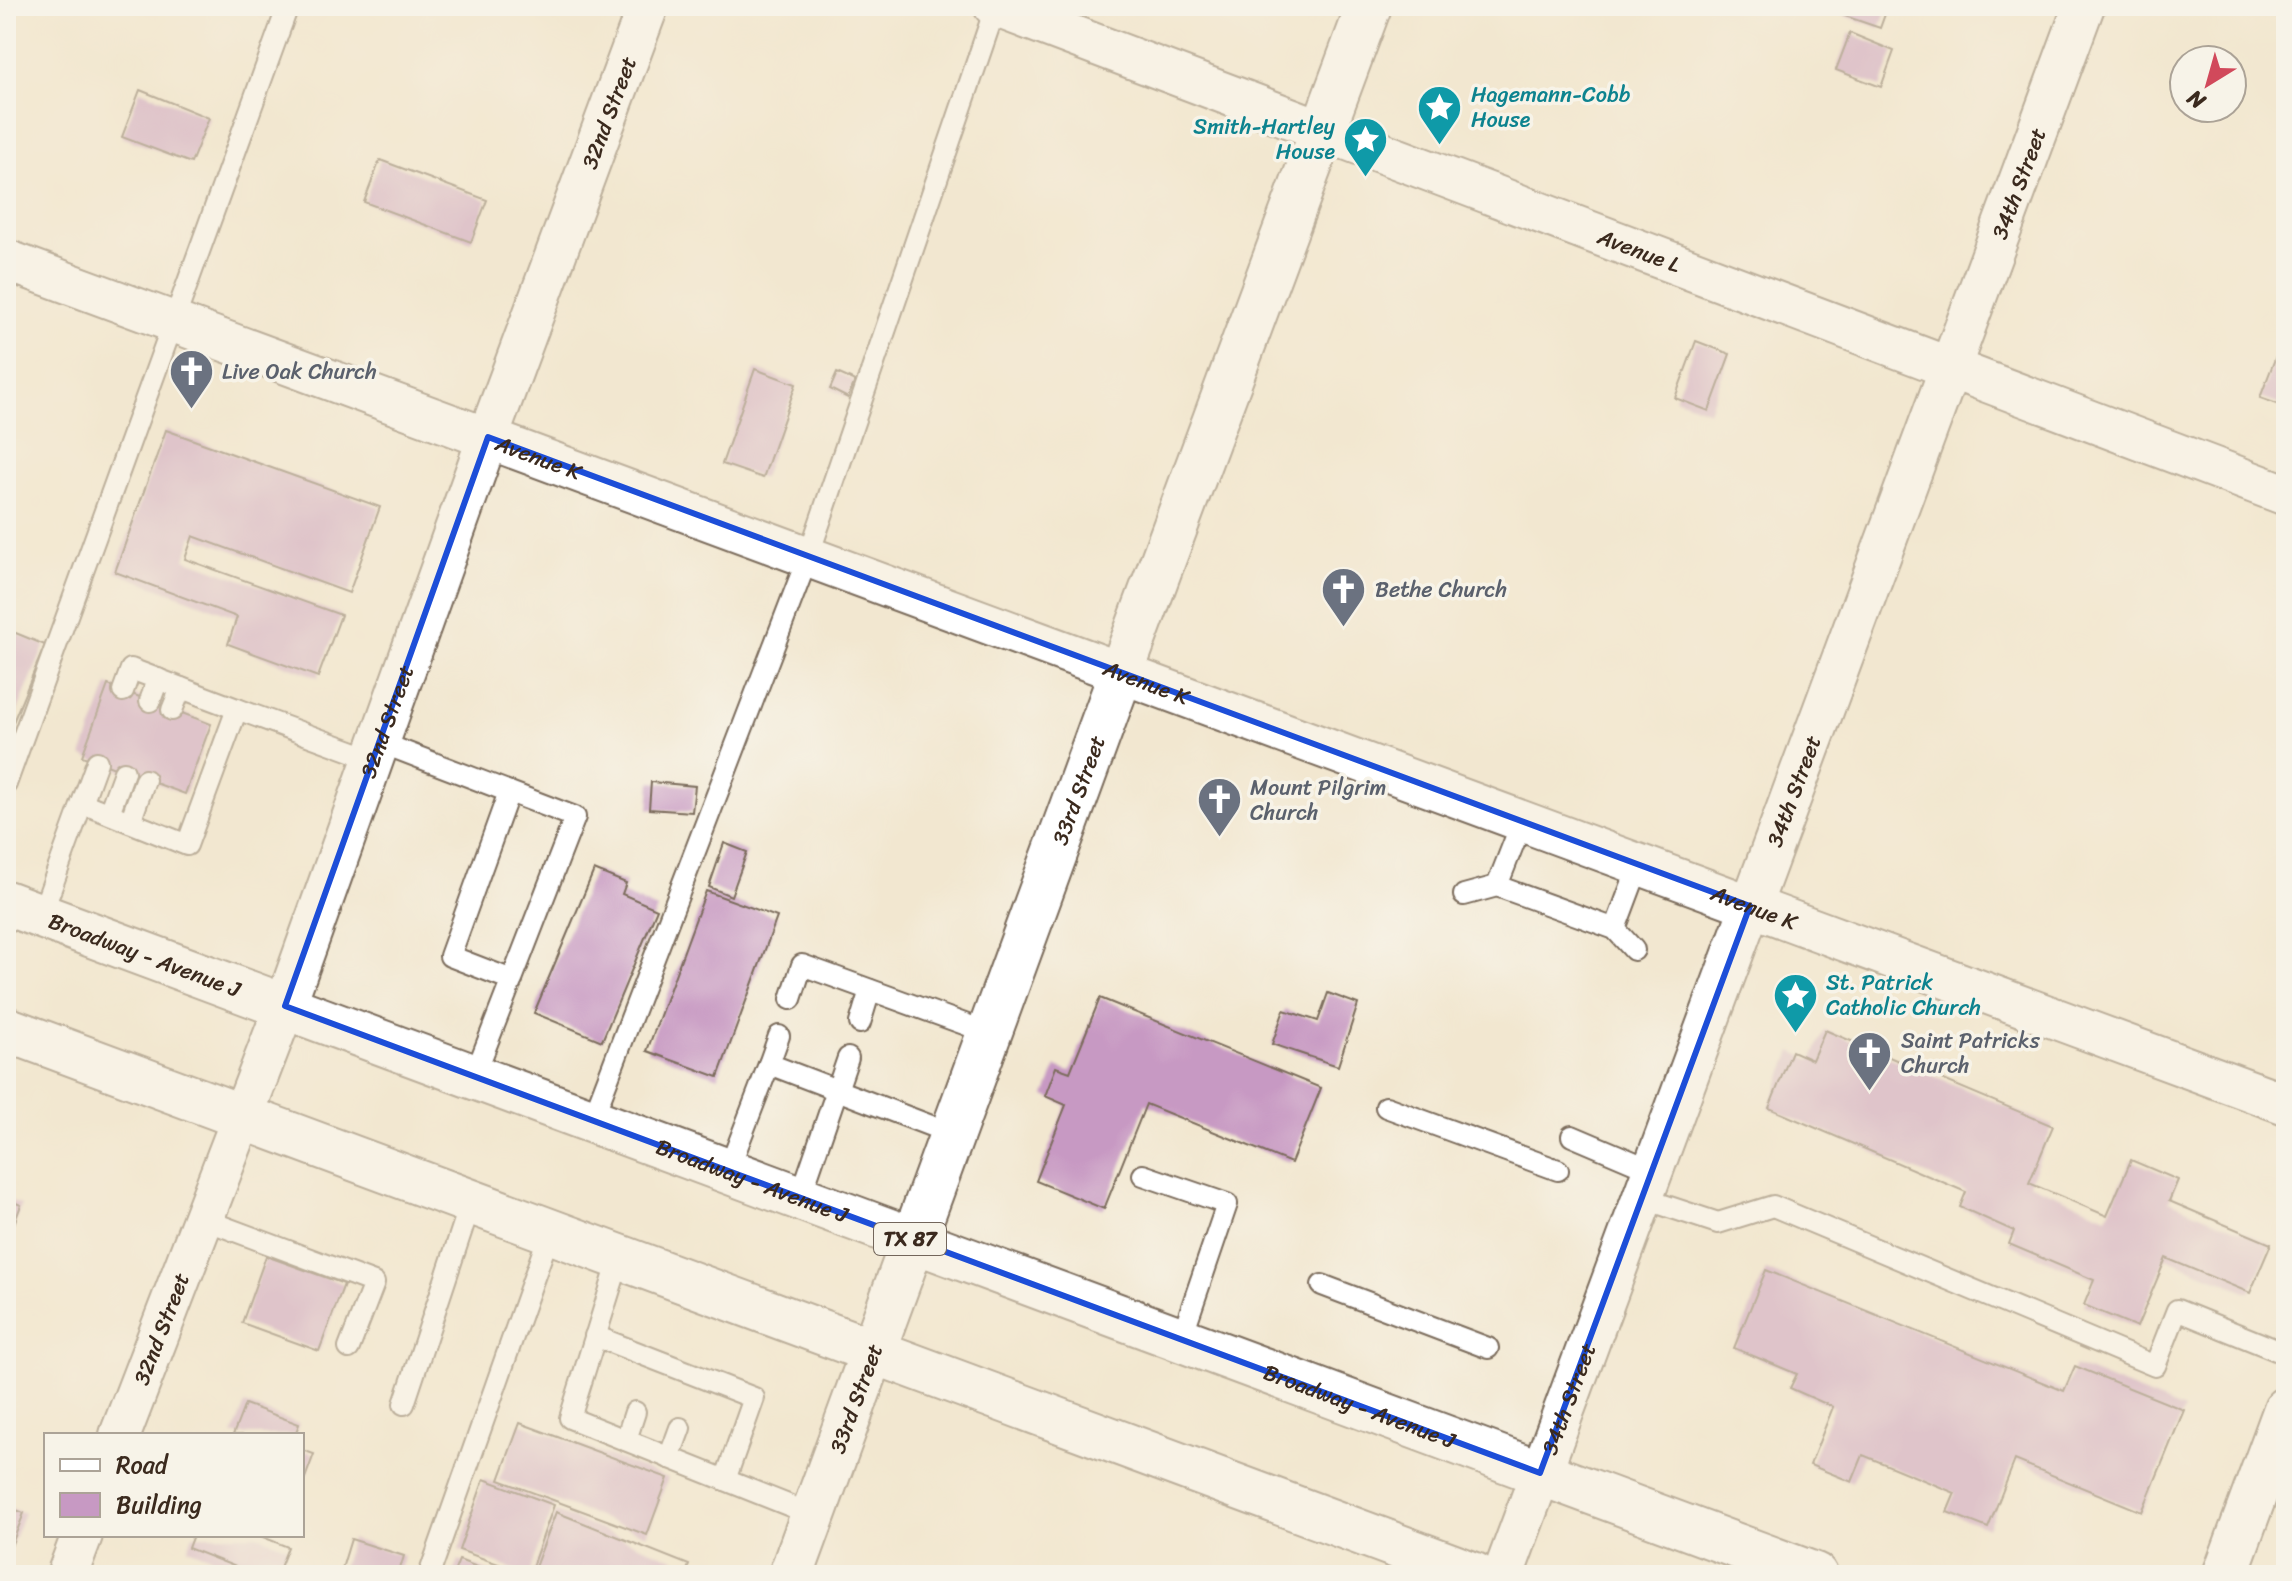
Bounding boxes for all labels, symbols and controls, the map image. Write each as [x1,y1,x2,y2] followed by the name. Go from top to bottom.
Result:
[2168,44,2248,124] north arrow
[570,50,648,175] street label: 32nd Street
[1471,75,1631,139] place label: Hagemann-Cobb House
[2178,79,2215,120] text: N
[1416,83,1464,146] place icon: Hagemann-Cobb House
[1193,107,1336,171] place label: Smith-Hartley House
[1342,115,1390,178] place icon: Smith-Hartley House
[1980,122,2057,245] street label: 34th Street
[1591,217,1687,284] street label: Avenue L
[167,347,215,410] church icon: Live Oak Church
[222,352,377,391] place label: Live Oak Church
[489,424,589,492] street label: Avenue K
[1320,565,1368,628] church icon: Bethe Church
[1375,570,1507,609] place label: Bethe Church
[1097,648,1196,717] street label: Avenue K
[349,659,425,783] street label: 32nd Street
[1041,729,1117,851] street label: 33rd Street
[1755,729,1832,853] street label: 34th Street
[1250,768,1386,832] place label: Mount Pilgrim Church
[1195,776,1243,839] church icon: Mount Pilgrim Church
[1704,873,1804,942] street label: Avenue K
[43,901,247,1009] street label: Broadway - Avenue J
[1826,963,1981,1027] place label: St. Patrick Catholic Church
[1771,971,1819,1034] place icon: St. Patrick Catholic Church
[1901,1021,2041,1085] place label: Saint Patricks Church
[1846,1029,1894,1092] church icon: Saint Patricks Church
[650,1127,854,1234] street label: Broadway - Avenue J
[874,1223,946,1255] road number: TX 87
[122,1266,201,1391] street label: 32nd Street
[1530,1337,1607,1460] street label: 34th Street
[818,1338,894,1459] street label: 33rd Street
[1258,1353,1462,1460] street label: Broadway - Avenue J
[44,1433,304,1537] legend
[116,1444,170,1486] text: Road
[116,1484,202,1526] text: Building

